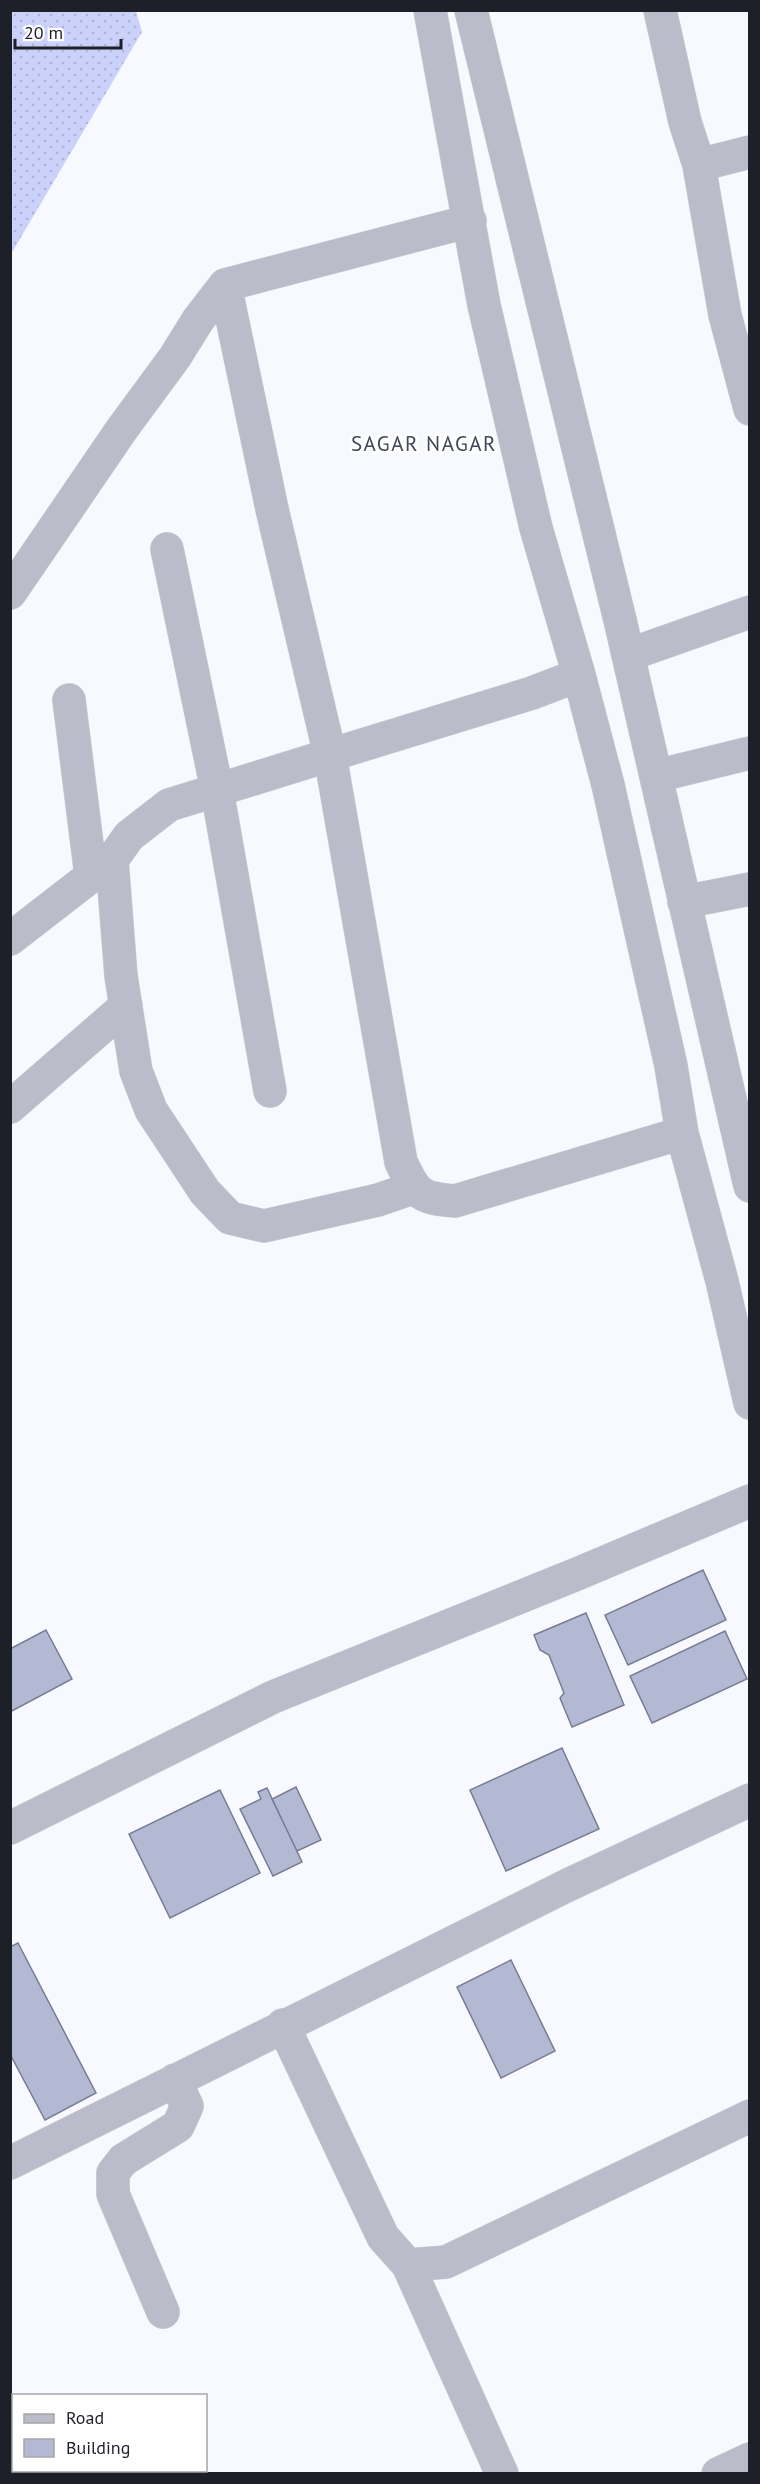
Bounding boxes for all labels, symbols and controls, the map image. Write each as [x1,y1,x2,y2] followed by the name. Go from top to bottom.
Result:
[15,12,122,50] scale bar
[24,21,63,44] text: 20 m
[351,430,497,457] district label: SAGAR NAGAR
[12,2394,207,2472] legend
[66,2406,104,2429] text: Road
[66,2436,130,2459] text: Building

